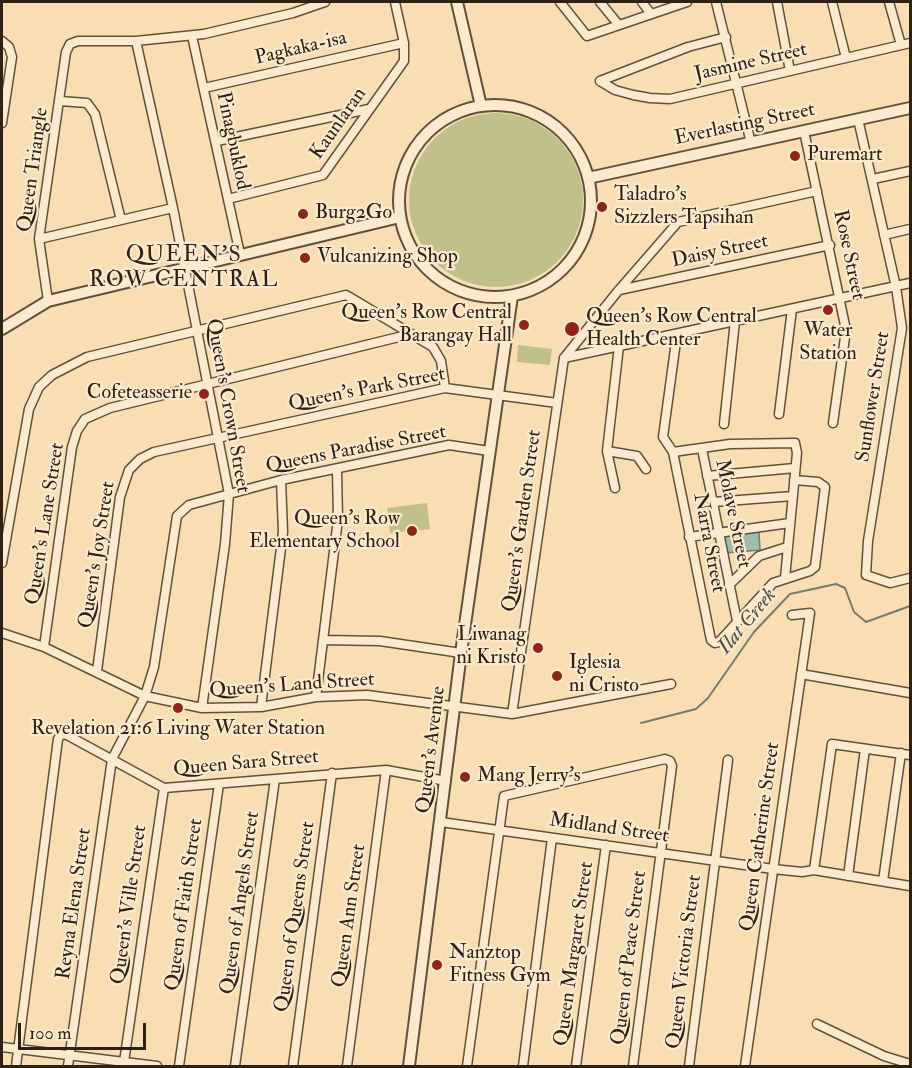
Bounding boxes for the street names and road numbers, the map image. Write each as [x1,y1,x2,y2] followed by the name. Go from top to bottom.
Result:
[253,27,349,71] street label: Pagkaka-isa
[692,38,810,88] street label: Jasmine Street
[306,83,372,165] street label: Kaunlaran
[210,90,254,192] street label: Pinagbuklod
[673,98,817,152] street label: Everlasting Street
[13,106,55,234] street label: Queen Triangle
[827,208,869,302] street label: Rose Street
[670,230,770,274] street label: Daisy Street
[200,317,254,495] street label: Queen's Crown Street
[852,330,896,464] street label: Sunflower Street
[287,363,447,417] street label: Queen's Park Street
[264,421,448,479] street label: Queens Paradise Street
[498,429,548,613] street label: Queen's Garden Street
[21,441,71,607] street label: Queen's Lane Street
[709,457,755,571] street label: Molave Street
[75,480,121,630] street label: Queen's Joy Street
[687,491,729,595] street label: Narra Street
[209,668,375,704] street label: Queen's Land Street
[412,685,452,815] street label: Queen's Avenue
[736,741,786,933] street label: Queen Catherine Street
[172,746,320,782] street label: Queen Sara Street
[548,809,670,849] street label: Midland Street
[216,810,266,996] street label: Queen of Angels Street
[161,817,209,993] street label: Queen of Faith Street
[271,820,321,1014] street label: Queen of Queens Street
[107,824,153,986] street label: Queen's Ville Street
[52,827,98,981] street label: Reyna Elena Street
[328,843,372,989] street label: Queen Ann Street
[550,860,600,1048] street label: Queen Margaret Street
[607,870,653,1046] street label: Queen of Peace Street
[662,874,708,1050] street label: Queen Victoria Street

